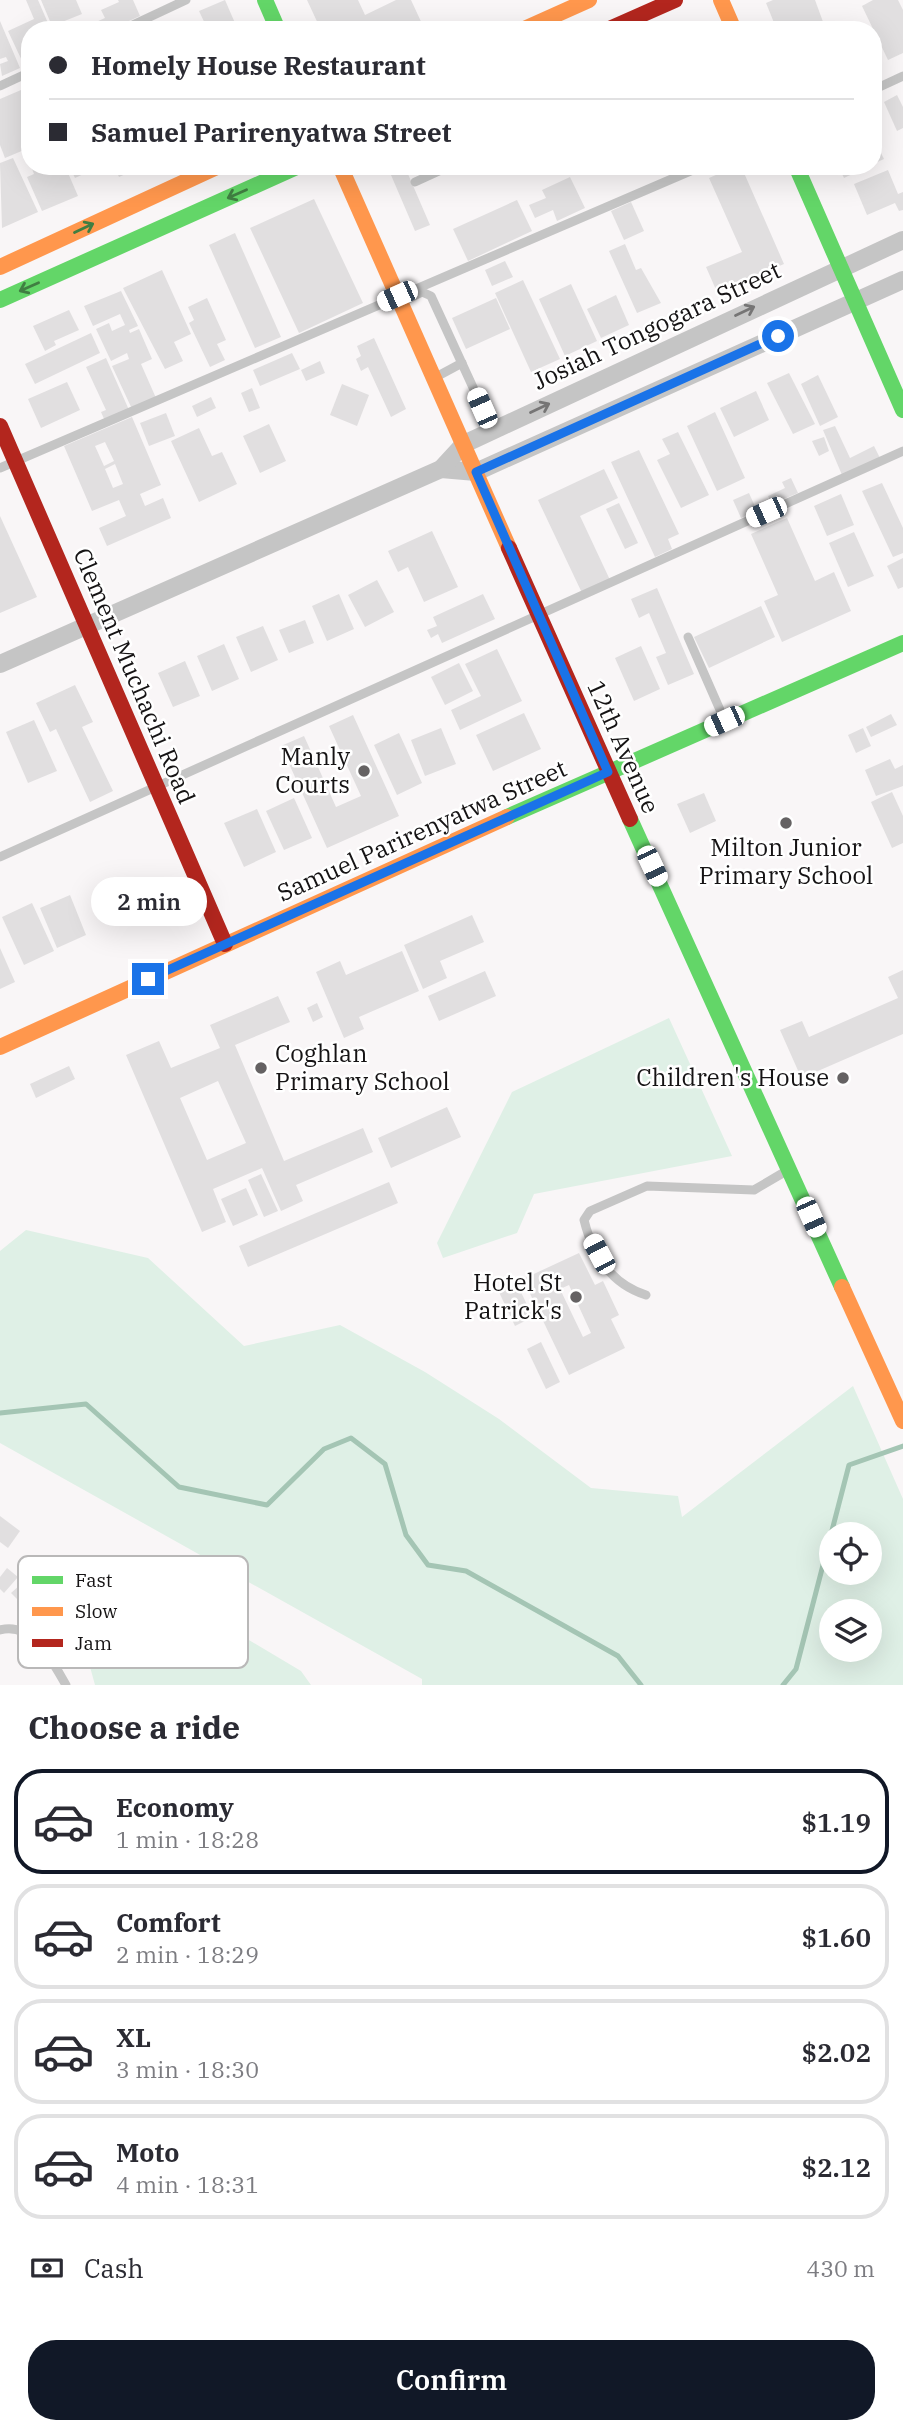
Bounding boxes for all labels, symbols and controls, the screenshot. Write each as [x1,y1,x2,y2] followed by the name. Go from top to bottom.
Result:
[91,48,426,82] text: Homely House Restaurant
[91,115,451,149] text: Samuel Parirenyatwa Street
[227,188,248,201] one-way arrow
[73,221,94,234] one-way arrow
[528,254,786,397] street label: Josiah Tongogara Street
[374,278,421,314] car
[19,281,40,294] one-way arrow
[734,304,755,317] one-way arrow
[762,320,794,352] route start
[464,385,501,431] car
[529,401,550,414] one-way arrow
[743,494,790,530] car
[67,543,203,808] street label: Clement Muchachi Road
[580,675,667,818] street label: 12th Avenue
[701,703,748,739] car
[275,740,350,800] place label: Manly Courts
[272,752,571,908] street label: Samuel Parirenyatwa Street
[356,763,372,779] marker: Manly Courts
[778,815,794,831] marker: Milton Junior Primary School
[699,831,873,891] place label: Milton Junior Primary School
[634,843,671,889] car
[90,878,206,926] callout: 2 min
[117,886,181,916] text: 2 min
[132,963,164,995] route end
[275,1037,450,1097] place label: Coghlan Primary School
[253,1060,269,1076] marker: Coghlan Primary School
[636,1061,829,1093] place label: Children's House
[835,1070,851,1086] marker: Children's House
[793,1194,830,1240] car
[580,1231,619,1277] car
[464,1266,562,1326] place label: Hotel St Patrick's
[568,1289,584,1305] marker: Hotel St Patrick's
[819,1522,882,1662] map controls
[819,1522,882,1585] button: locate
[18,1556,248,1668] legend
[75,1568,113,1592] text: Fast
[75,1599,117,1623] text: Slow
[819,1599,882,1662] button: layers
[75,1631,112,1655] text: Jam
[28,1706,240,1748] text: Choose a ride
[32,1790,95,1853] icon: car
[116,1790,234,1824] text: Economy
[802,1805,871,1839] text: $1.19
[116,1824,259,1854] text: 1 min · 18:28
[32,1905,95,1968] icon: car
[116,1905,221,1939] text: Comfort
[802,1920,871,1954] text: $1.60
[116,1939,259,1969] text: 2 min · 18:29
[32,2020,95,2083] icon: car
[116,2020,151,2054] text: XL
[802,2035,871,2069] text: $2.02
[116,2054,259,2084] text: 3 min · 18:30
[32,2135,95,2198] icon: car
[116,2135,179,2169] text: Moto
[802,2150,871,2184] text: $2.12
[116,2169,259,2199] text: 4 min · 18:31
[28,2249,66,2287] icon: cash
[84,2251,144,2285] text: Cash
[806,2253,875,2283] text: 430 m
[28,2340,875,2420] button: Confirm

